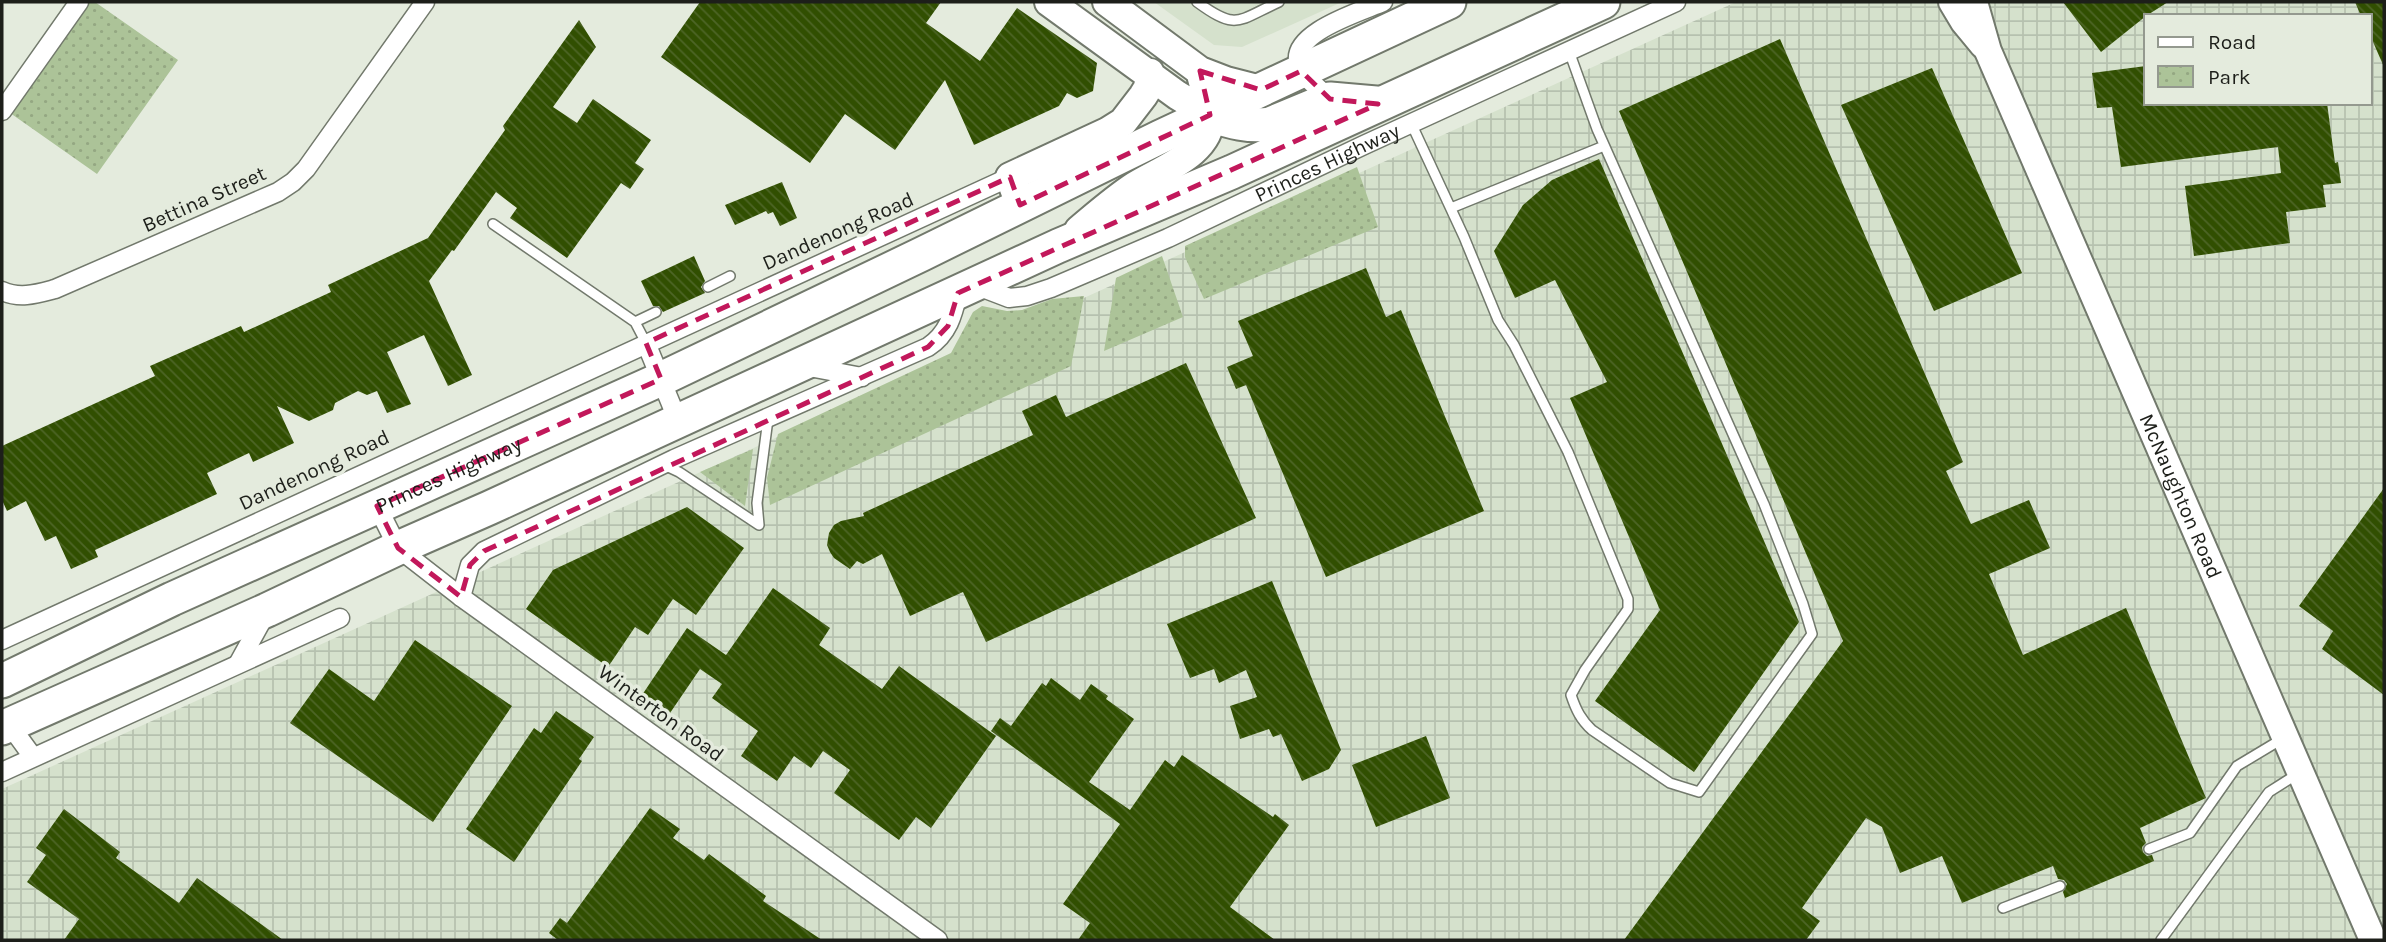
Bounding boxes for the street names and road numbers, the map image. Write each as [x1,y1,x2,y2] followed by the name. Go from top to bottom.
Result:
[1251,118,1403,207] street label: Princes Highway
[138,161,270,237] street label: Bettina Street
[759,187,917,275] street label: Dandenong Road
[2135,410,2227,582] street label: McNaughton Road
[235,425,393,515] street label: Dandenong Road
[372,431,525,518] street label: Princes Highway
[594,659,728,767] street label: Winterton Road

